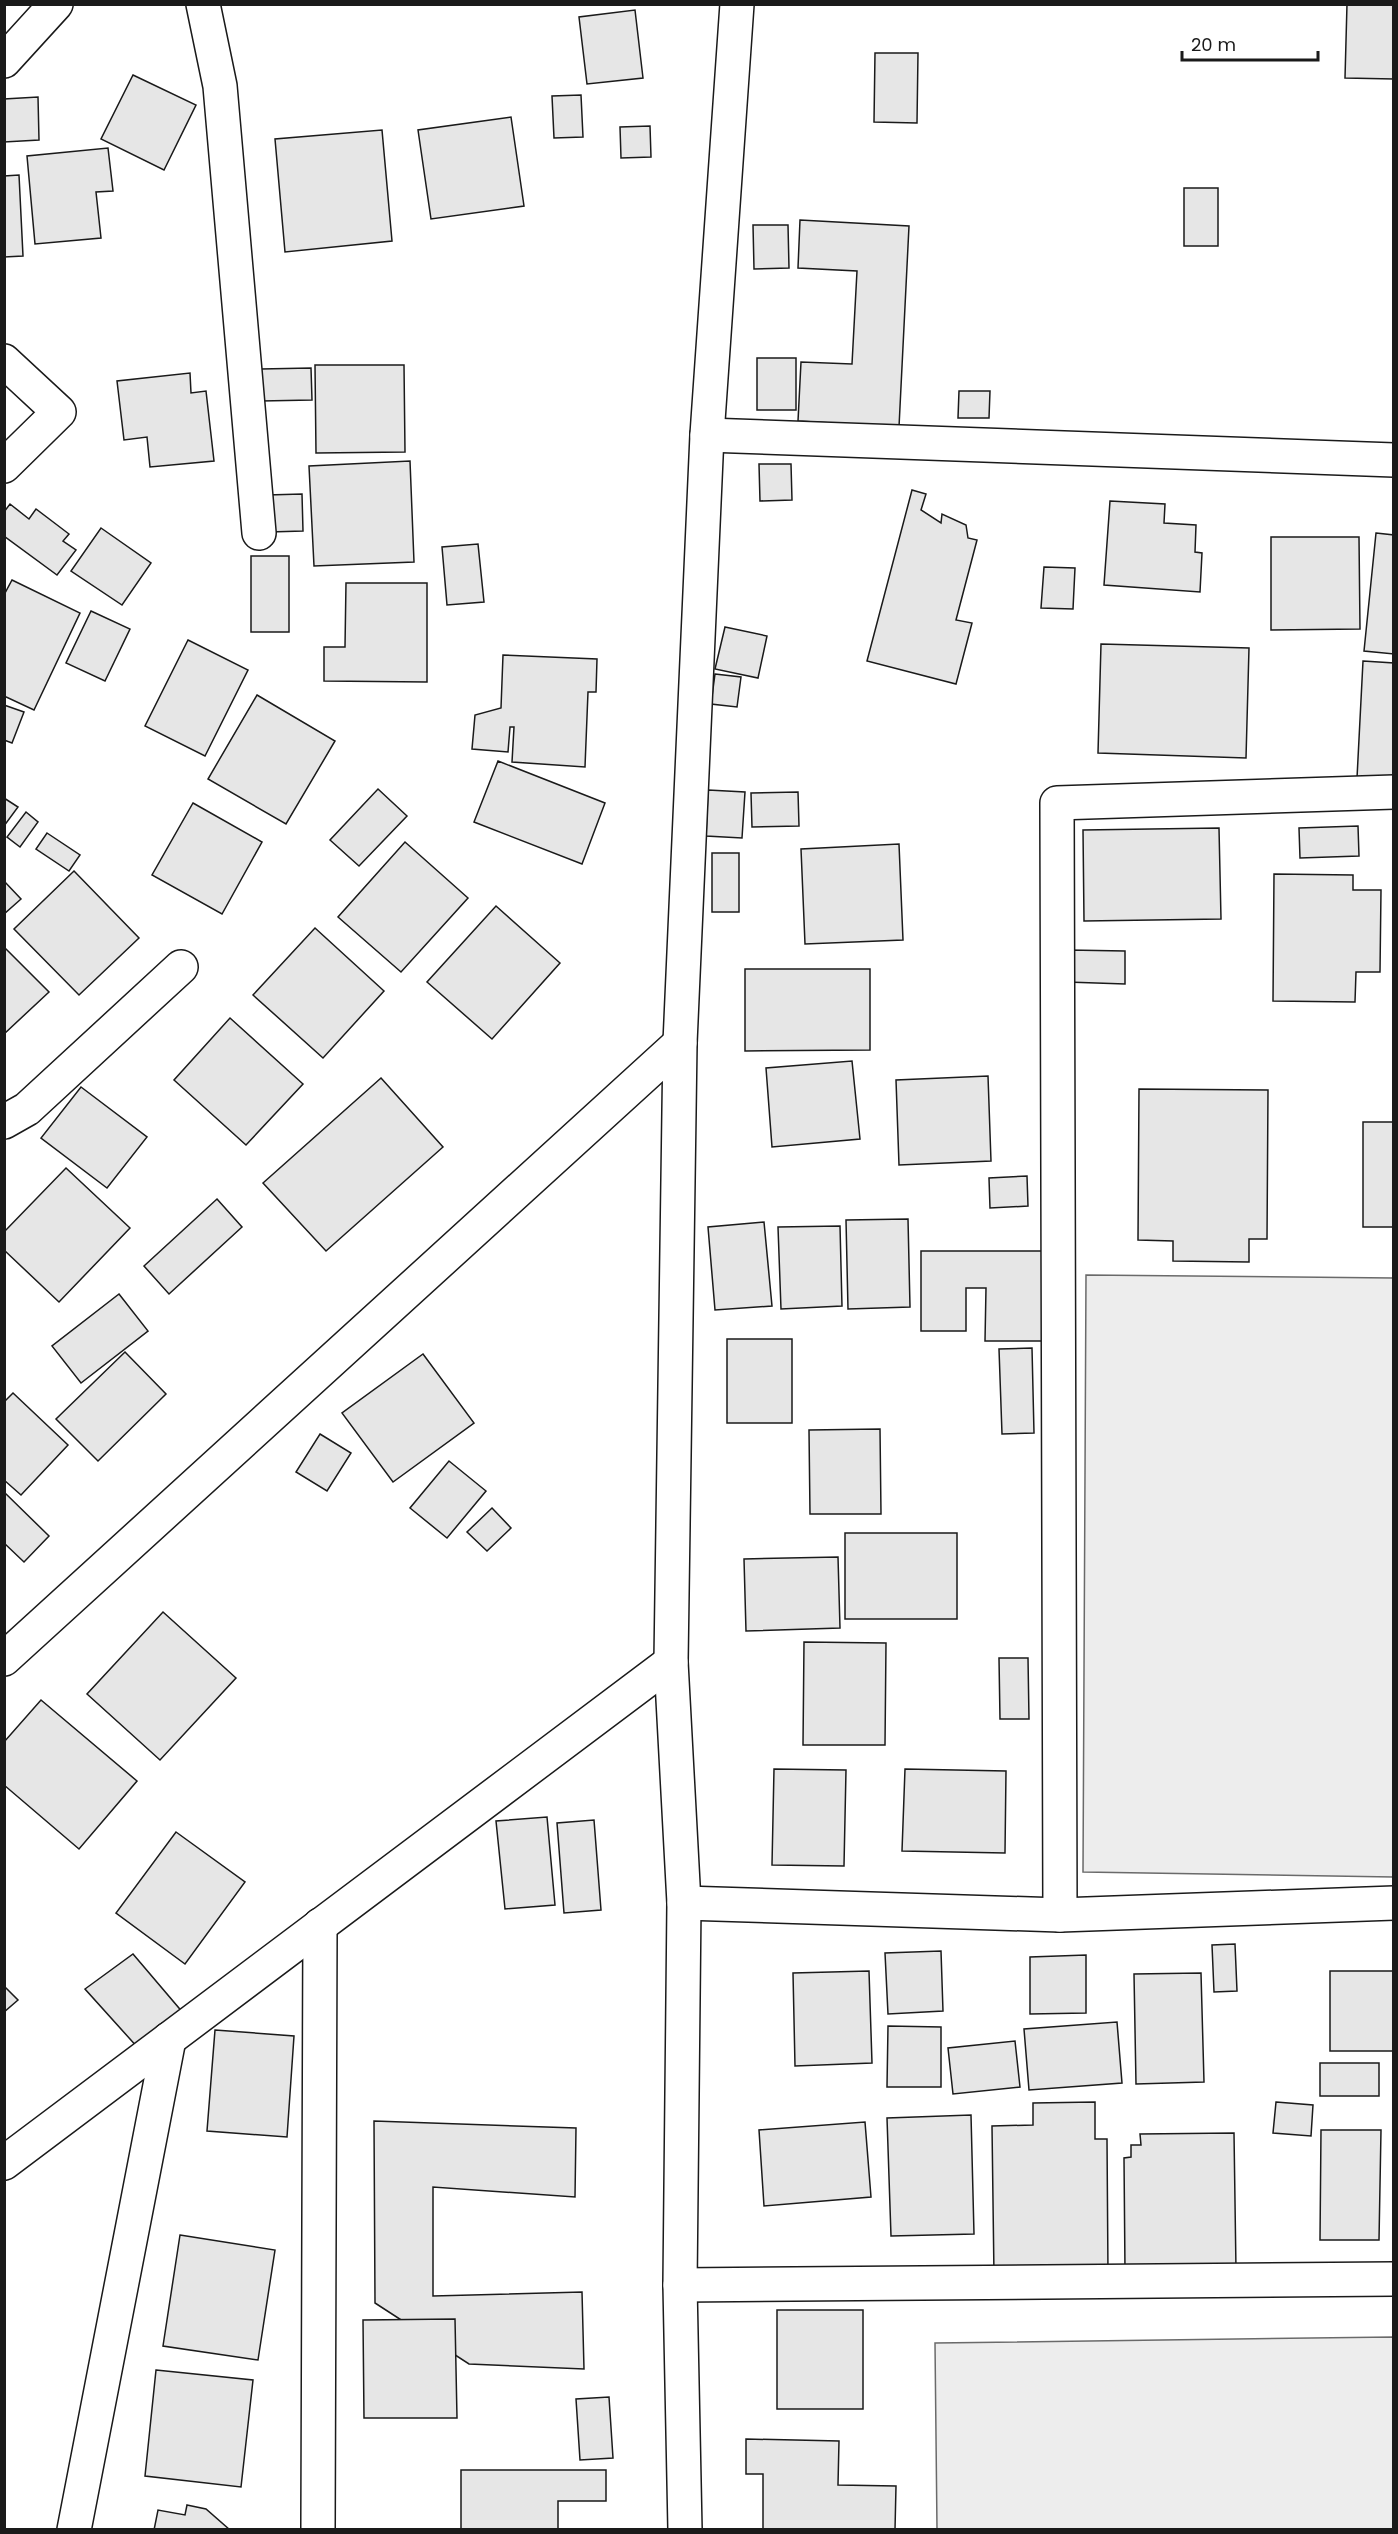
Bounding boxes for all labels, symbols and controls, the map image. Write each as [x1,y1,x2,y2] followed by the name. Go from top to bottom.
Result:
[1182,24,1318,62] scale bar
[1191,32,1236,57] text: 20 m

